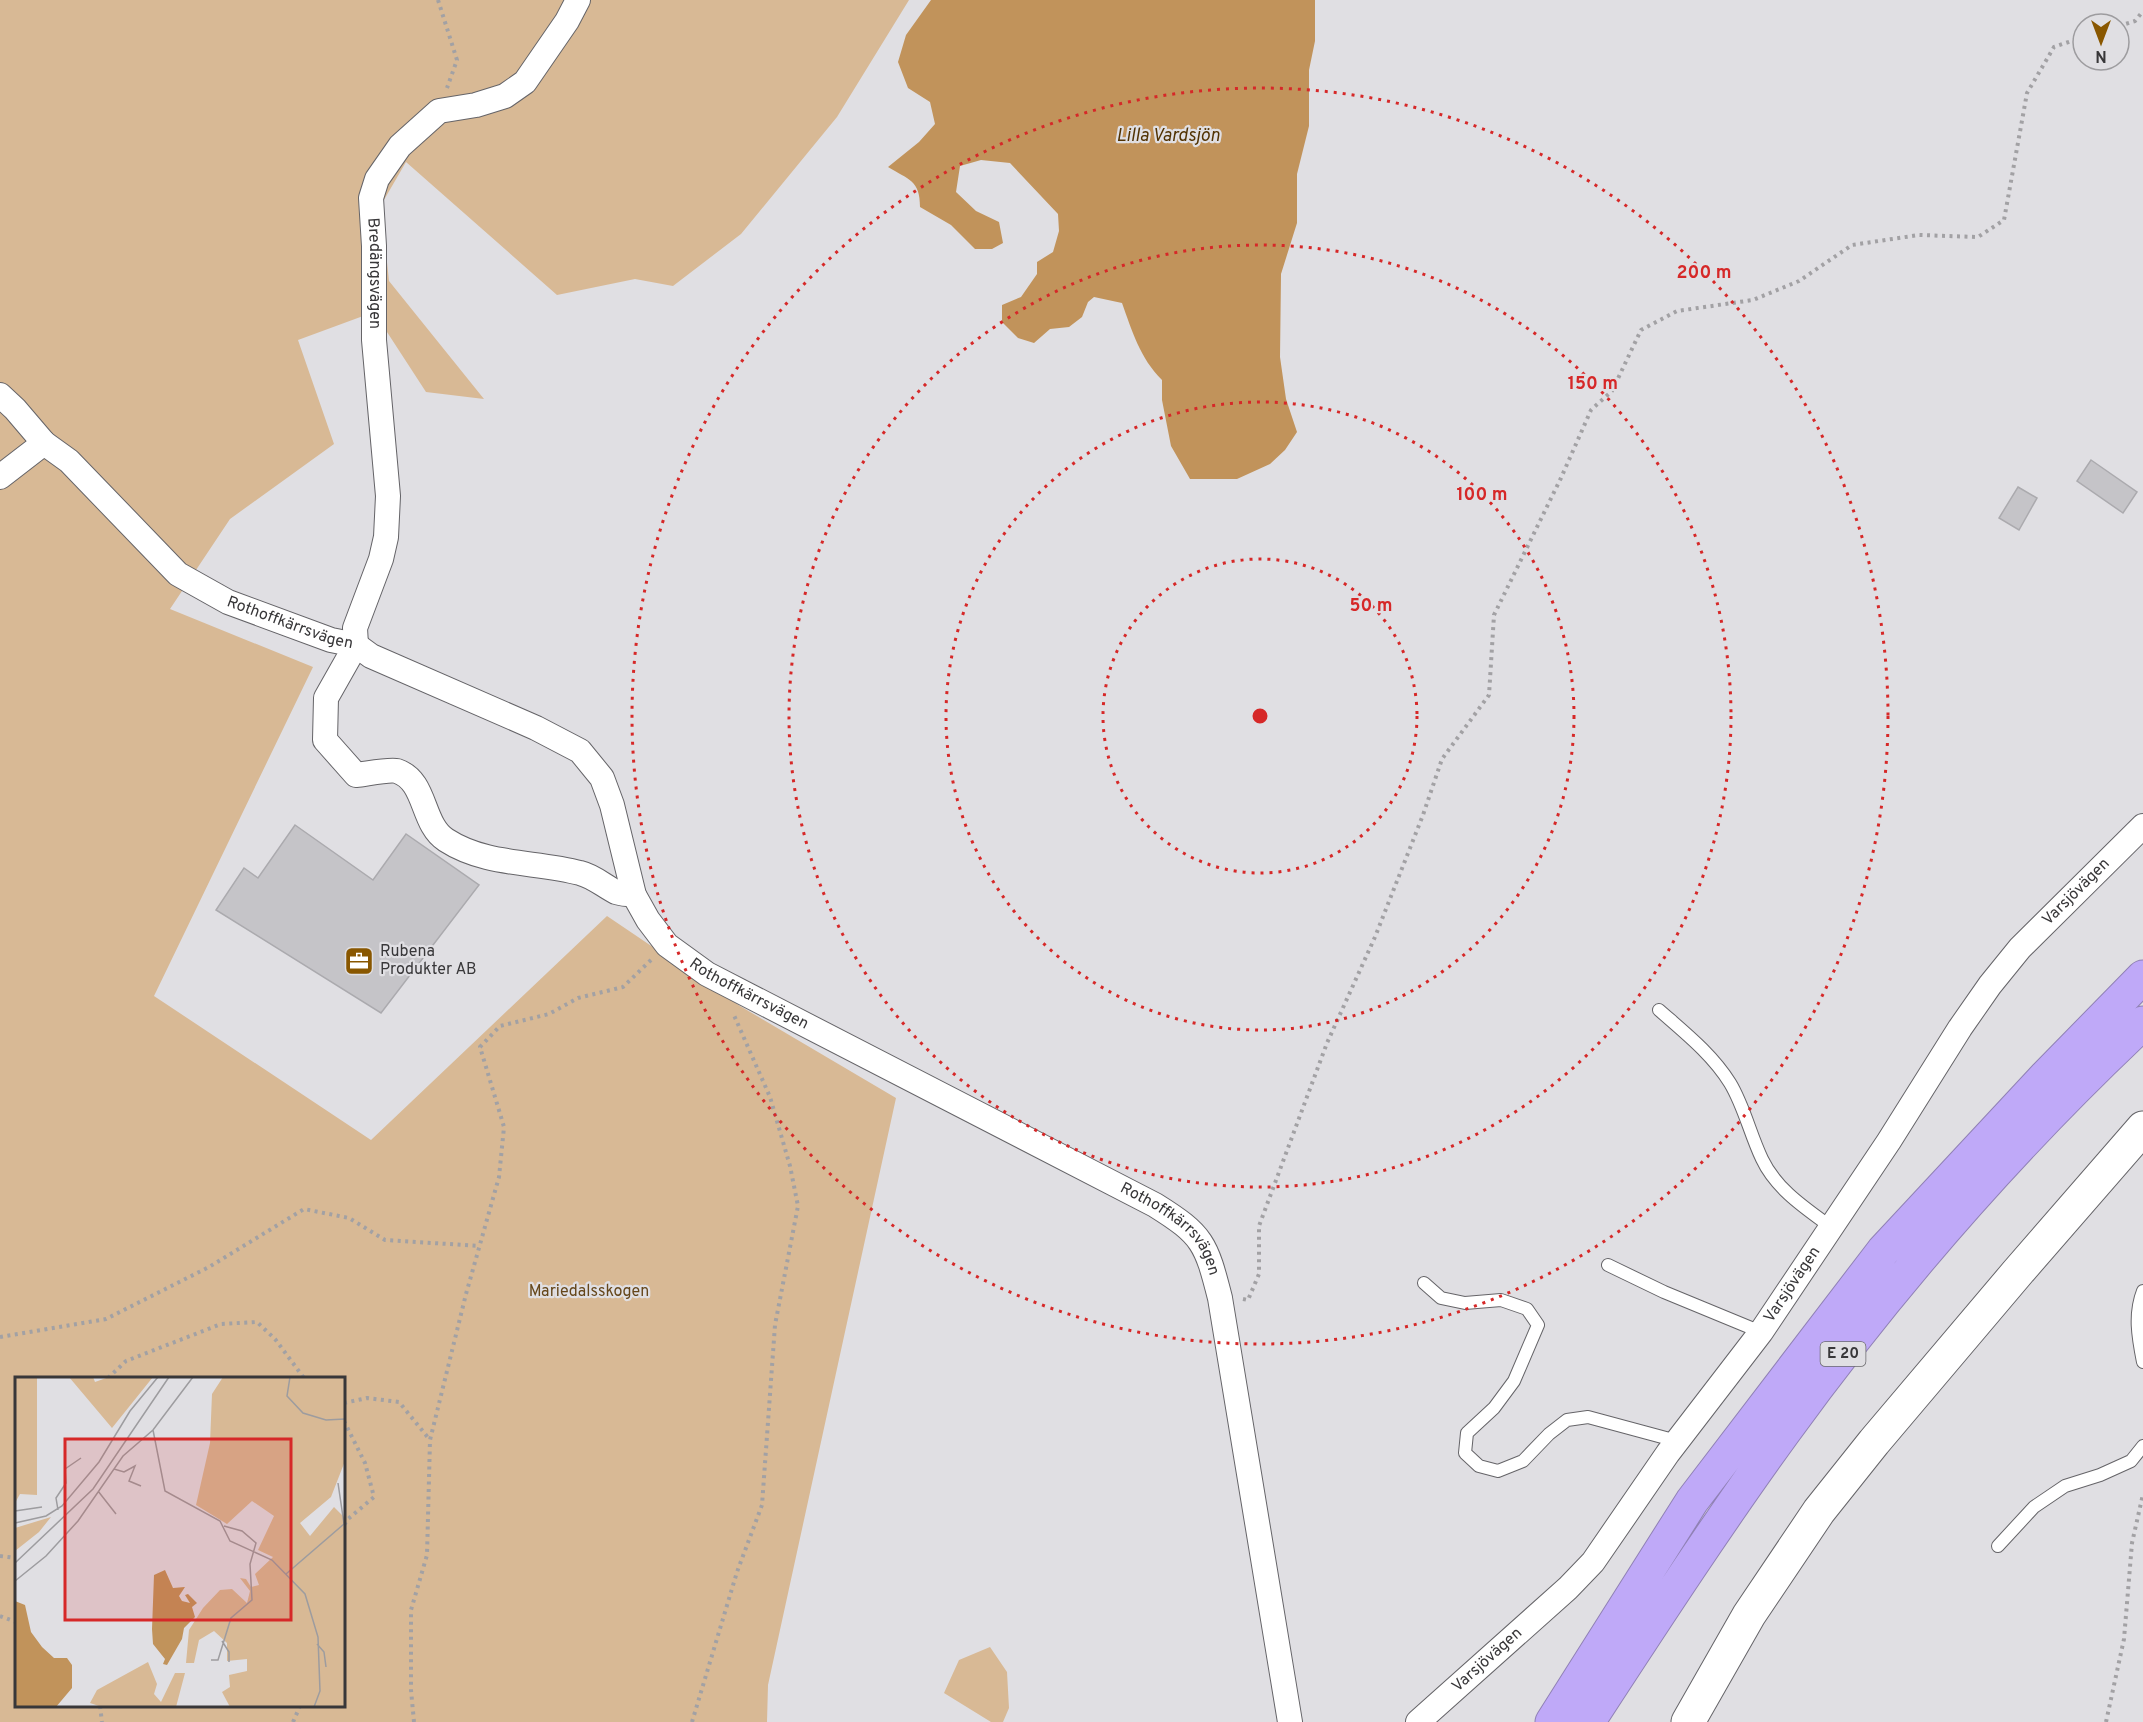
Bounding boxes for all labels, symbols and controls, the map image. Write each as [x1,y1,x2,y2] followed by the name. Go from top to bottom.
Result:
[2071,12,2131,72] north arrow
[2095,45,2107,65] text: N
[1116,125,1220,148] water label: Lilla Vardsjön
[362,217,384,329] street label: Bredängsvägen
[1676,262,1732,285] text: 200 m
[1568,373,1618,396] text: 150 m
[1456,484,1508,507] text: 100 m
[224,592,355,654] street label: Rothoffkärrsvägen
[1349,595,1393,618] text: 50 m
[1250,706,1270,726] centre of rings
[2038,854,2114,930] street label: Varsjövägen
[380,942,476,980] place label: Rubena Produkter AB
[343,945,375,977] office icon: Rubena Produkter AB
[685,954,812,1035] street label: Rothoffkärrsvägen
[1117,1179,1224,1278] street label: Rothoffkärrsvägen
[1760,1243,1825,1327] street label: Varsjövägen
[529,1282,649,1302] park label: Mariedalsskogen
[1820,1342,1866,1366] road number: E 20
[15,1377,345,1707] inset map
[1448,1623,1527,1697] street label: Varsjövägen

